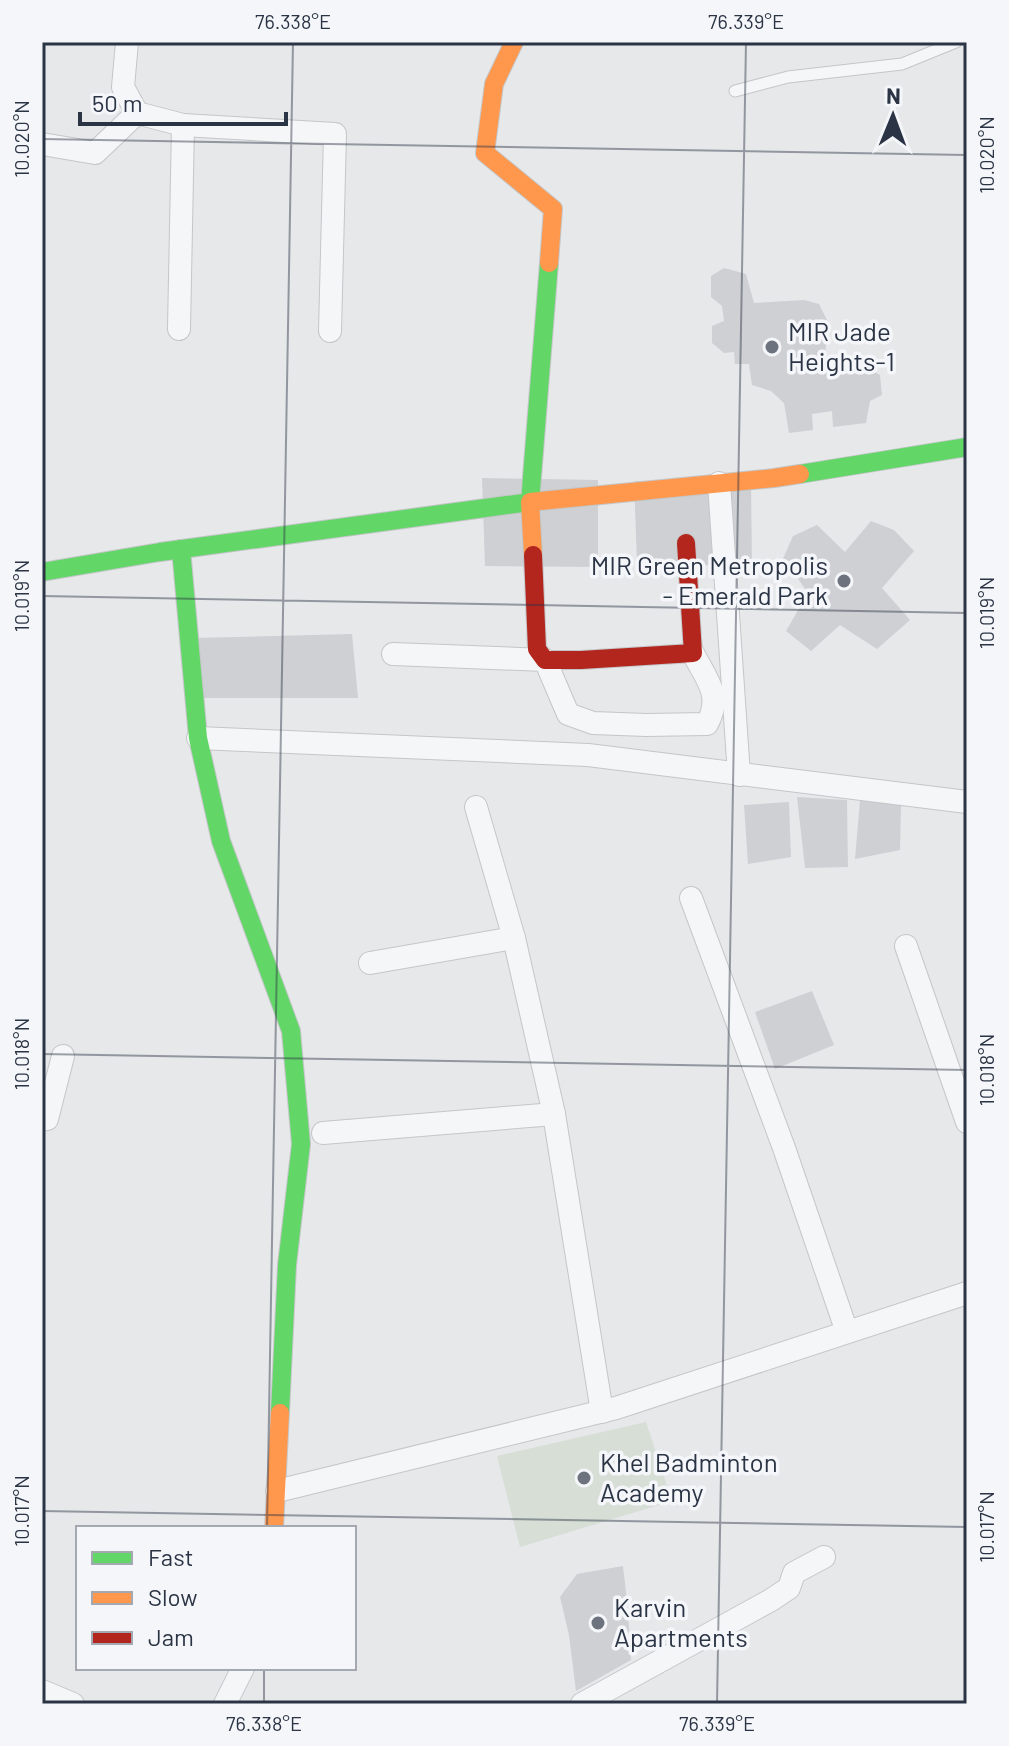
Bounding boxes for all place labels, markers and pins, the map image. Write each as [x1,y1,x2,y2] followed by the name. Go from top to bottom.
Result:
[788,315,895,376] place label: MIR Jade Heights-1
[763,338,781,356] marker: MIR Jade Heights-1
[591,549,828,610] place label: MIR Green Metropolis - Emerald Park
[835,572,853,590] marker: MIR Green Metropolis - Emerald Park
[600,1446,778,1507] place label: Khel Badminton Academy
[575,1469,593,1487] marker: Khel Badminton Academy
[614,1591,748,1652] place label: Karvin Apartments
[589,1614,607,1632] marker: Karvin Apartments

